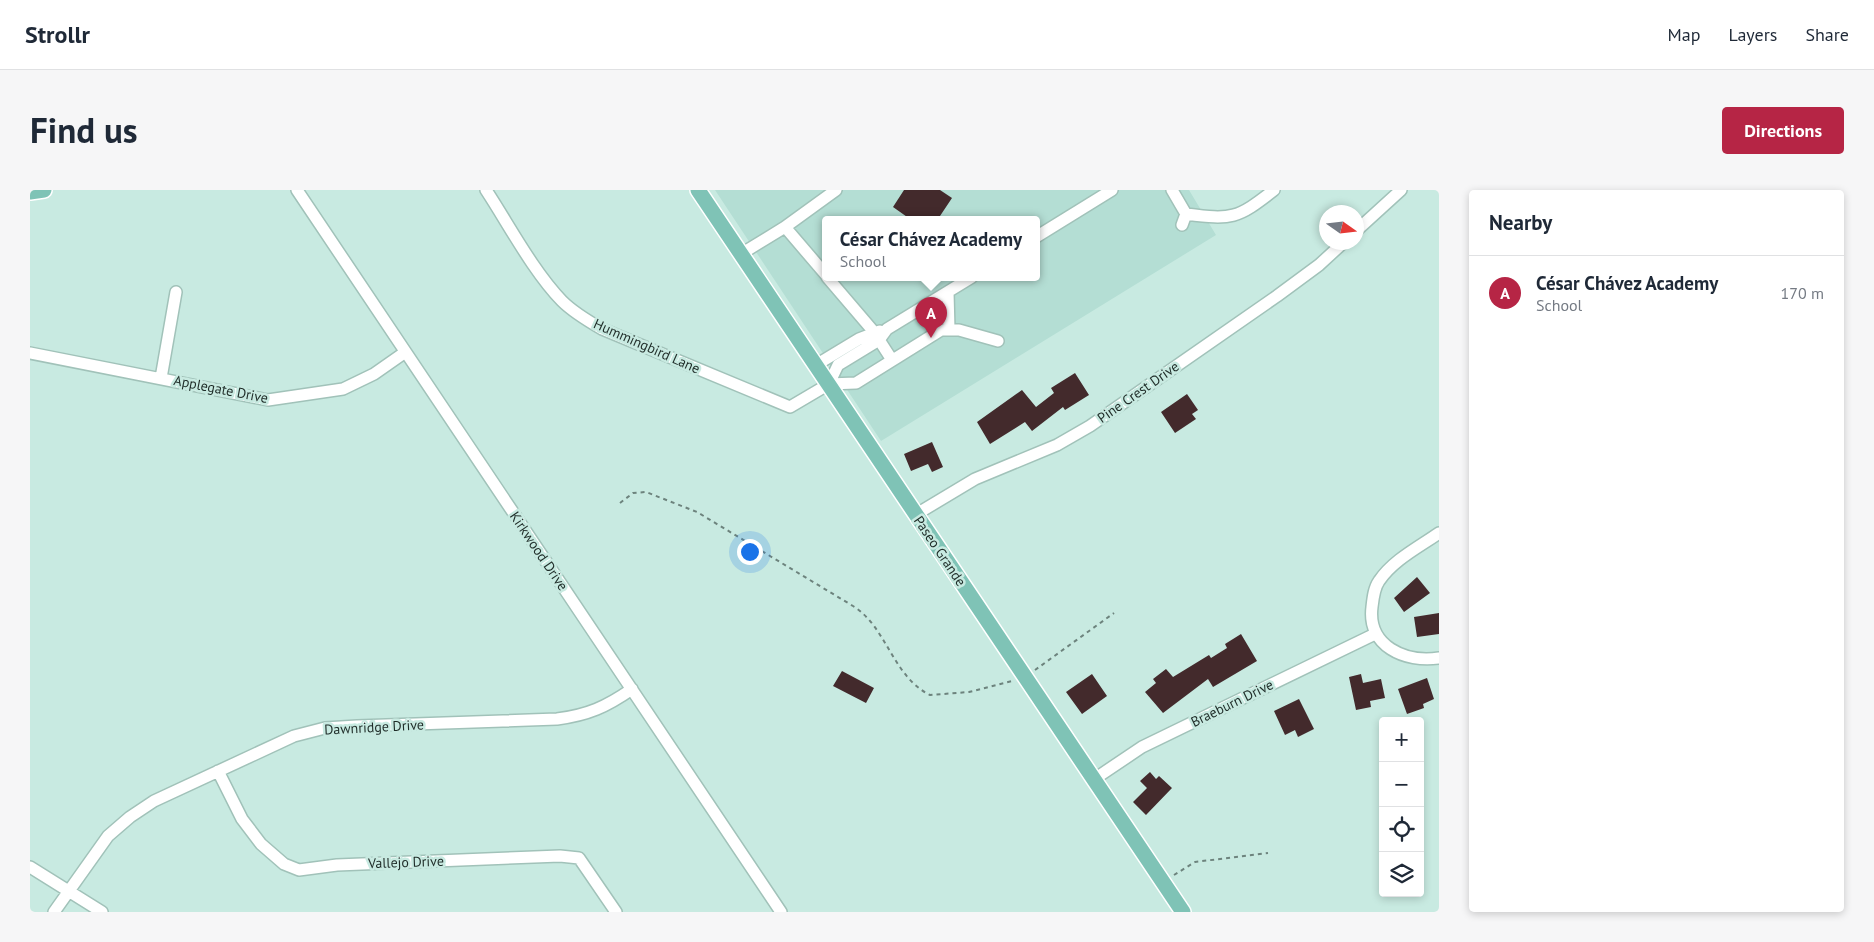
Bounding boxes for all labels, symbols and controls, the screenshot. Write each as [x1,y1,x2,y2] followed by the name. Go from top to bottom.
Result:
[25,19,90,50] text: Strollr
[1668,23,1700,46] text: Map
[1728,23,1777,46] text: Layers
[1805,23,1849,46] text: Share
[30,107,138,153] text: Find us
[1722,107,1844,154] button: Directions
[1319,205,1364,250] north arrow
[1489,209,1552,236] text: Nearby
[822,216,1040,281] popup
[840,227,1022,251] text: César Chávez Academy
[840,251,886,271] text: School
[1536,271,1718,295] text: César Chávez Academy
[1500,283,1510,303] text: A
[1781,283,1824,303] text: 170 m
[1536,295,1582,315] text: School
[915,297,947,338] pin: A
[591,314,703,378] street label: Hummingbird Lane
[1094,357,1182,427] street label: Pine Crest Drive
[172,371,270,407] street label: Applegate Drive
[506,508,572,594] street label: Kirkwood Drive
[910,512,970,590] street label: Paseo Grande
[737,539,763,565] your location
[1188,675,1276,731] street label: Braeburn Drive
[324,715,424,739] street label: Dawnridge Drive
[1379,717,1424,897] map controls
[1379,717,1424,762] button: +
[1379,762,1424,807] button: −
[1379,807,1424,852] button: locate
[367,852,444,872] street label: Vallejo Drive
[1379,852,1424,897] button: layers

